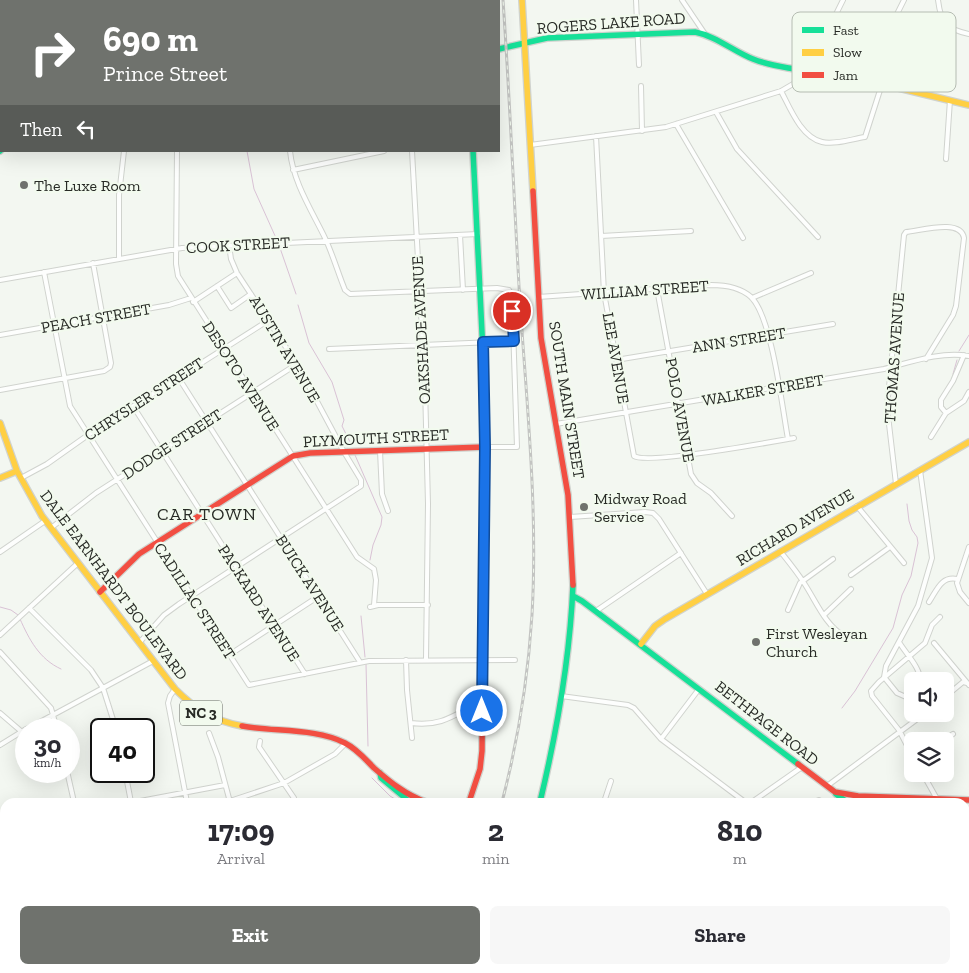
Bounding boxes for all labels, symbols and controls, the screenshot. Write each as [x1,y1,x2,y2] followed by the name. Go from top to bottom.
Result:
[536,8,686,38] street label: ROGERS LAKE ROAD
[792,12,956,92] legend
[103,18,198,60] text: 690 m
[20,20,85,85] icon: right
[833,22,860,39] text: Fast
[833,44,862,61] text: Slow
[103,60,227,87] text: Prince Street
[833,67,858,84] text: Jam
[72,115,100,143] icon: left
[20,118,62,141] text: Then
[34,176,141,195] place label: The Luxe Room
[18,179,30,191] marker: The Luxe Room
[185,233,291,257] street label: COOK STREET
[408,255,434,405] street label: OAKSHADE AVENUE
[581,276,710,304] street label: WILLIAM STREET
[491,290,533,332] pin
[246,292,324,406] street label: AUSTIN AVENUE
[880,292,908,424] street label: THOMAS AVENUE
[498,297,526,325] icon: arrive
[39,299,153,337] street label: PEACH STREET
[599,311,633,405] street label: LEE AVENUE
[198,318,284,434] street label: DESOTO AVENUE
[545,320,589,480] street label: SOUTH MAIN STREET
[691,323,787,357] street label: ANN STREET
[81,353,207,445] street label: CHRYSLER STREET
[661,356,699,464] street label: POLO AVENUE
[701,370,825,410] street label: WALKER STREET
[119,405,226,483] street label: DODGE STREET
[302,425,450,451] street label: PLYMOUTH STREET
[733,484,857,570] street label: RICHARD AVENUE
[36,486,192,684] street label: DALE EARNHARDT BOULEVARD
[594,489,687,526] place label: Midway Road Service
[578,501,590,513] marker: Midway Road Service
[157,503,257,525] district label: CAR TOWN
[272,531,348,635] street label: BUICK AVENUE
[150,539,240,663] street label: CADILLAC STREET
[214,541,304,665] street label: PACKARD AVENUE
[766,624,868,661] place label: First Wesleyan Church
[750,636,762,648] marker: First Wesleyan Church
[904,672,954,782] map controls
[904,672,954,722] button: sound
[711,677,823,769] street label: BETHPAGE ROAD
[455,684,507,736] position arrow
[180,700,222,726] road number: NC 3
[90,718,155,783] speed limit sign: 40
[34,729,61,759] text: 30
[904,732,954,782] button: layers
[34,756,61,770] text: km/h
[207,813,275,849] text: 17:09
[488,813,504,849] text: 2
[717,813,763,849] text: 810
[217,849,265,868] text: Arrival
[482,849,510,868] text: min
[733,849,747,868] text: m
[20,906,480,964] button: Exit
[490,906,950,964] button: Share

